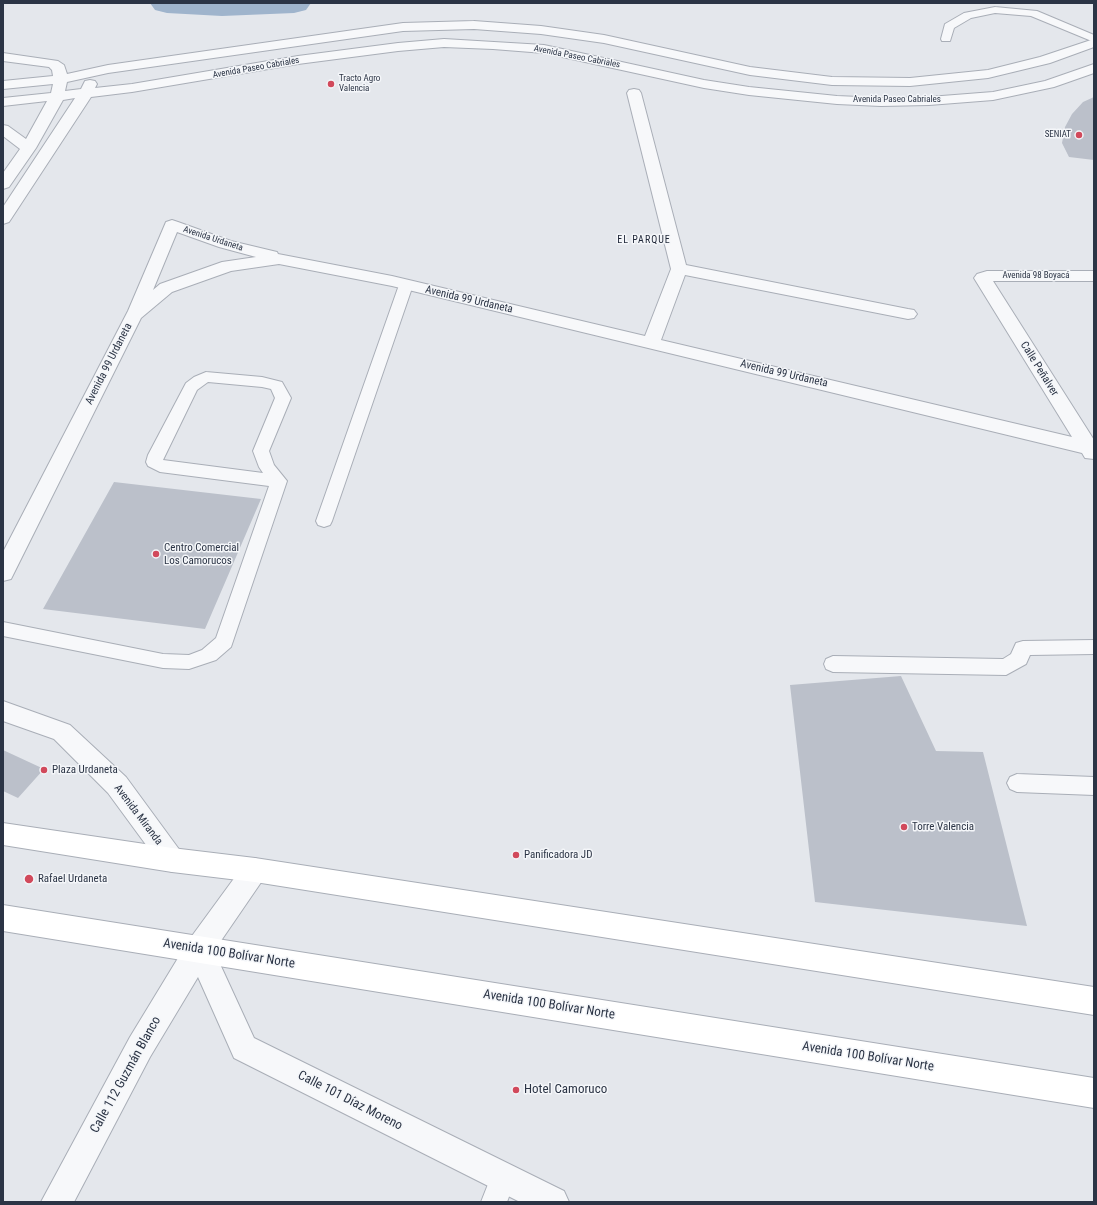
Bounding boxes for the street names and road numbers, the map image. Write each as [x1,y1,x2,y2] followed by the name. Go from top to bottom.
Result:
[533,43,621,71] street label: Avenida Paseo Cabriales
[212,55,300,81] street label: Avenida Paseo Cabriales
[853,95,941,105] street label: Avenida Paseo Cabriales
[182,224,244,254] street label: Avenida Urdaneta
[1002,271,1070,281] street label: Avenida 98 Boyacá
[424,284,514,316] street label: Avenida 99 Urdaneta
[83,321,135,407] street label: Avenida 99 Urdaneta
[1017,339,1061,399] street label: Calle Peñalver
[739,358,829,390] street label: Avenida 99 Urdaneta
[111,782,165,848] street label: Avenida Miranda
[162,936,296,972] street label: Avenida 100 Bolívar Norte
[482,987,616,1023] street label: Avenida 100 Bolívar Norte
[87,1014,165,1136] street label: Calle 112 Guzmán Blanco
[801,1039,935,1075] street label: Avenida 100 Bolívar Norte
[295,1068,405,1134] street label: Calle 101 Díaz Moreno

